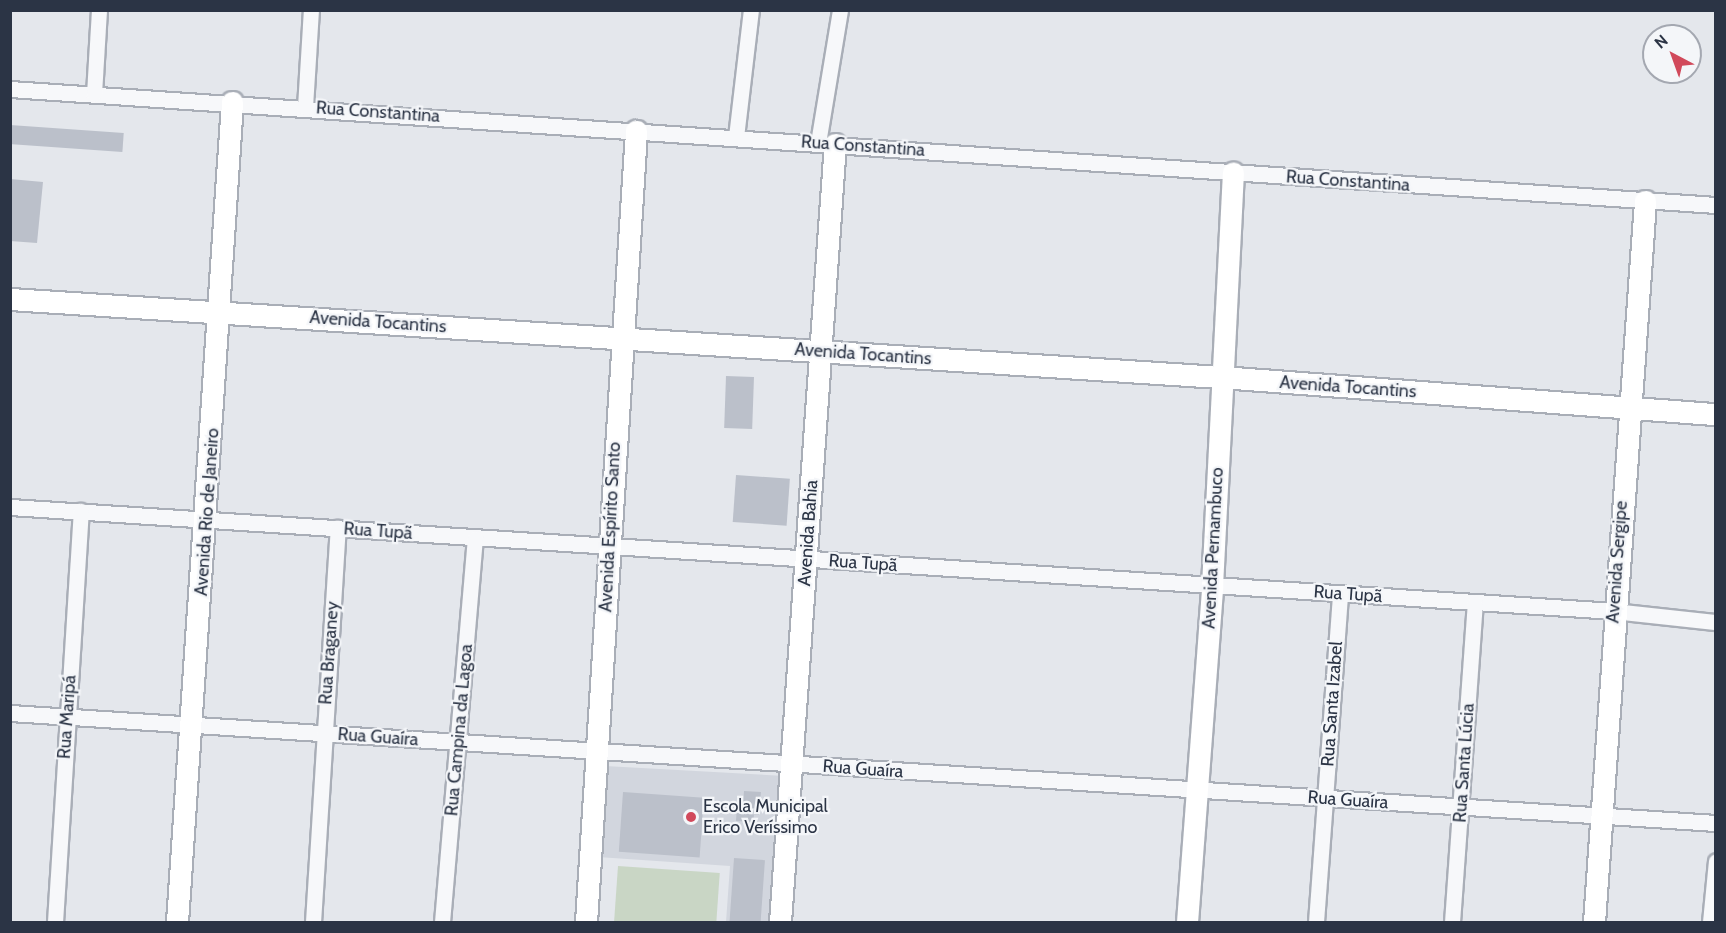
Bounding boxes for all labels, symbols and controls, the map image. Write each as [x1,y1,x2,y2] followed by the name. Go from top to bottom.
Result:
[1642,24,1702,84] north arrow
[1651,31,1672,52] text: N
[315,97,441,127] street label: Rua Constantina
[800,131,926,161] street label: Rua Constantina
[1285,166,1411,196] street label: Rua Constantina
[309,306,447,338] street label: Avenida Tocantins
[794,338,932,370] street label: Avenida Tocantins
[1279,371,1417,403] street label: Avenida Tocantins
[190,427,224,597] street label: Avenida Rio de Janeiro
[595,441,625,613] street label: Avenida Espírito Santo
[1198,467,1228,629] street label: Avenida Pernambuco
[794,479,822,587] street label: Avenida Bahia
[1602,500,1632,624] street label: Avenida Sergipe
[343,518,413,544] street label: Rua Tupã
[828,550,898,576] street label: Rua Tupã
[1313,581,1383,607] street label: Rua Tupã
[315,601,343,705] street label: Rua Braganey
[1317,641,1347,767] street label: Rua Santa Izabel
[441,643,477,817] street label: Rua Campina da Lagoa
[53,674,81,760] street label: Rua Maripá
[1449,703,1479,823] street label: Rua Santa Lúcia
[337,723,419,751] street label: Rua Guaíra
[822,755,904,783] street label: Rua Guaíra
[1307,786,1389,814] street label: Rua Guaíra
[703,796,828,838] place label: Escola Municipal Erico Veríssimo
[684,810,698,824] marker: Escola Municipal Erico Veríssimo

